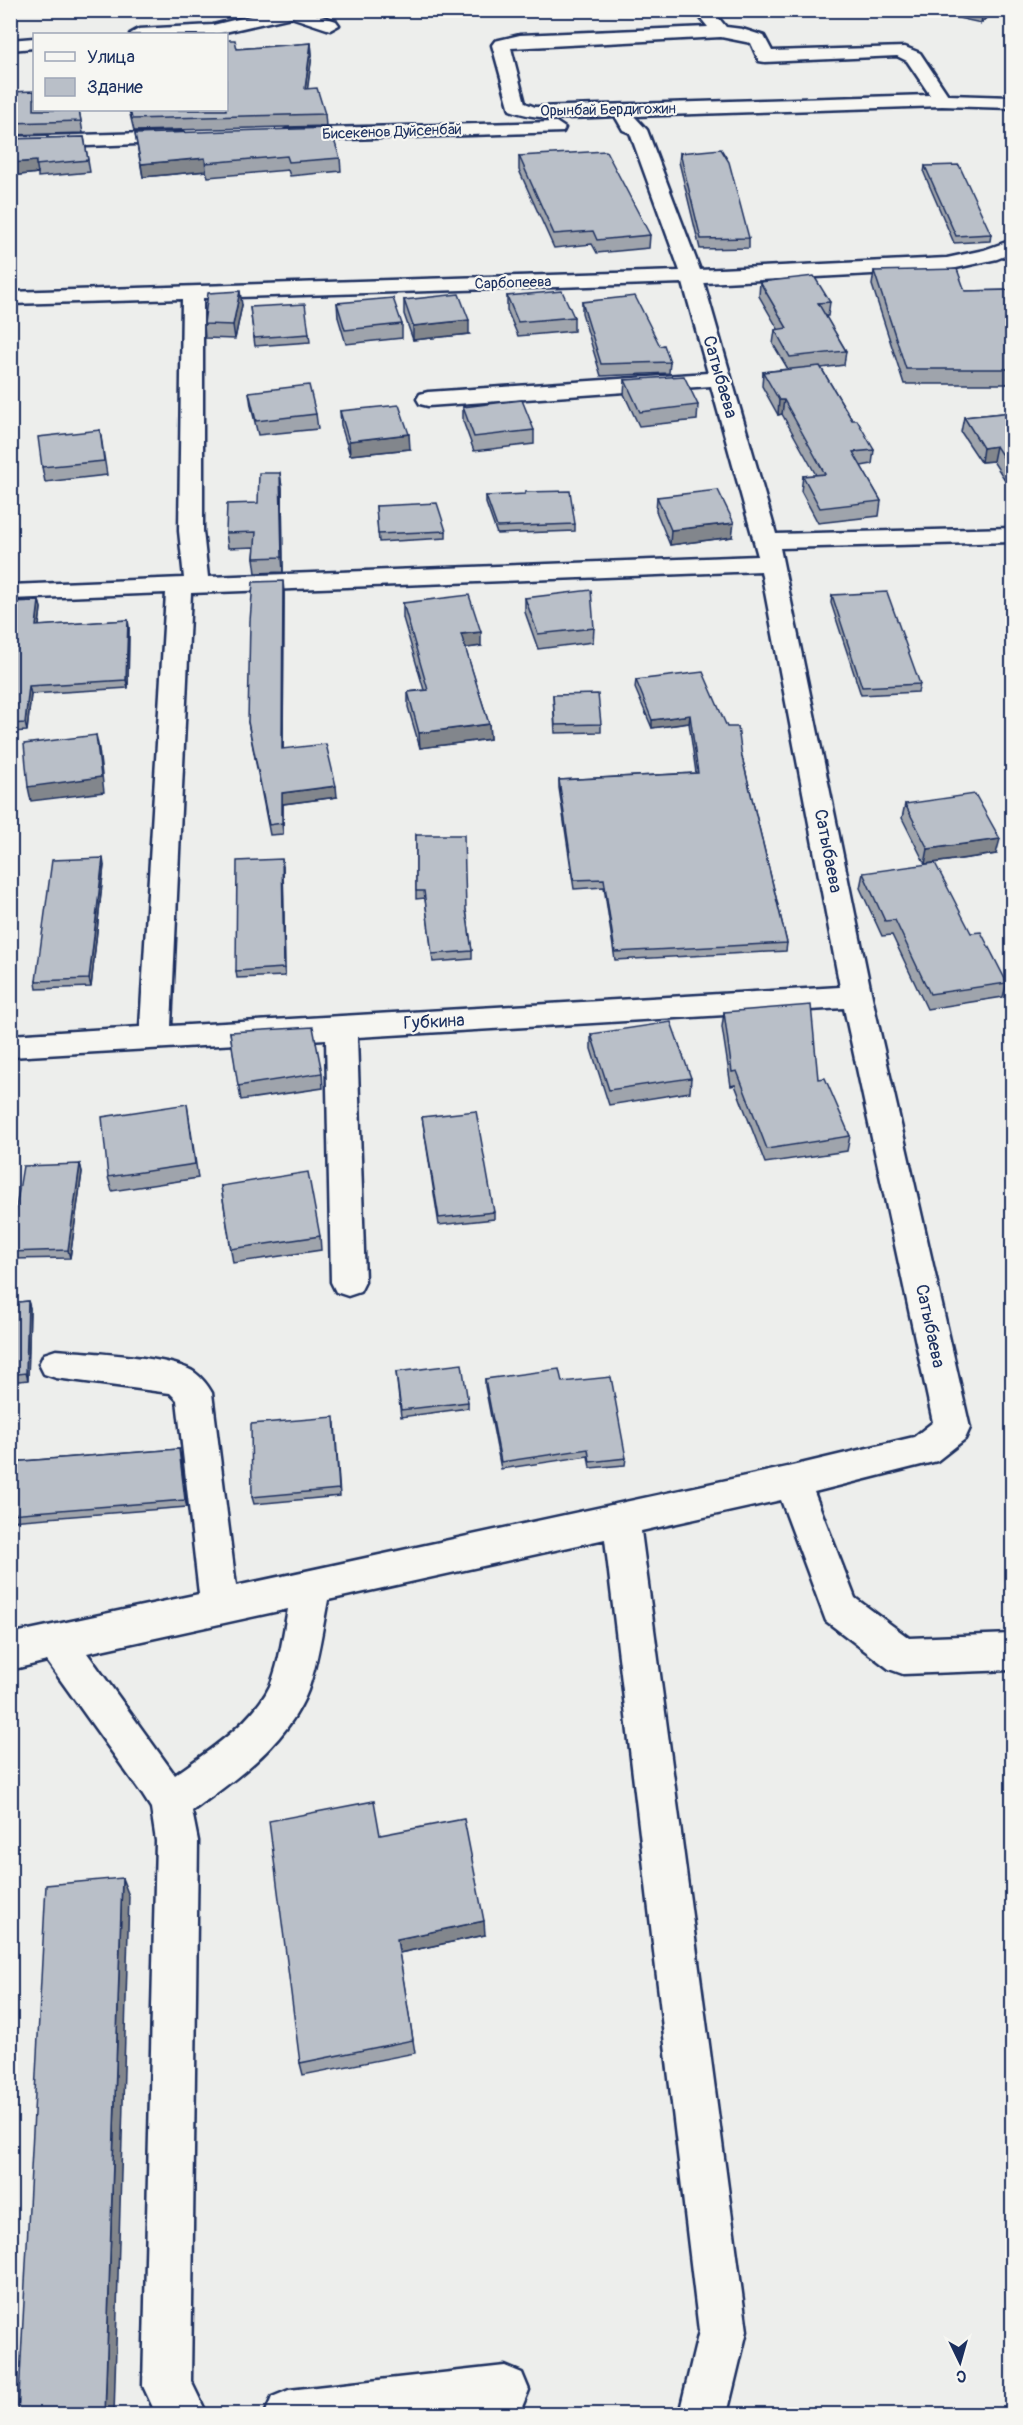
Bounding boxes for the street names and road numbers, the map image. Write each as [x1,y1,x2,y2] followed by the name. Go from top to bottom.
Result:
[540,99,676,121] street label: Орынбай Бердигожин
[322,120,462,144] street label: Бисекенов Дуйсенбай
[474,272,552,294] street label: Сарбопеева
[697,333,743,421] street label: Сатыбаева
[809,807,847,895] street label: Сатыбаева
[403,1009,465,1035] street label: Губкина
[910,1282,950,1370] street label: Сатыбаева

